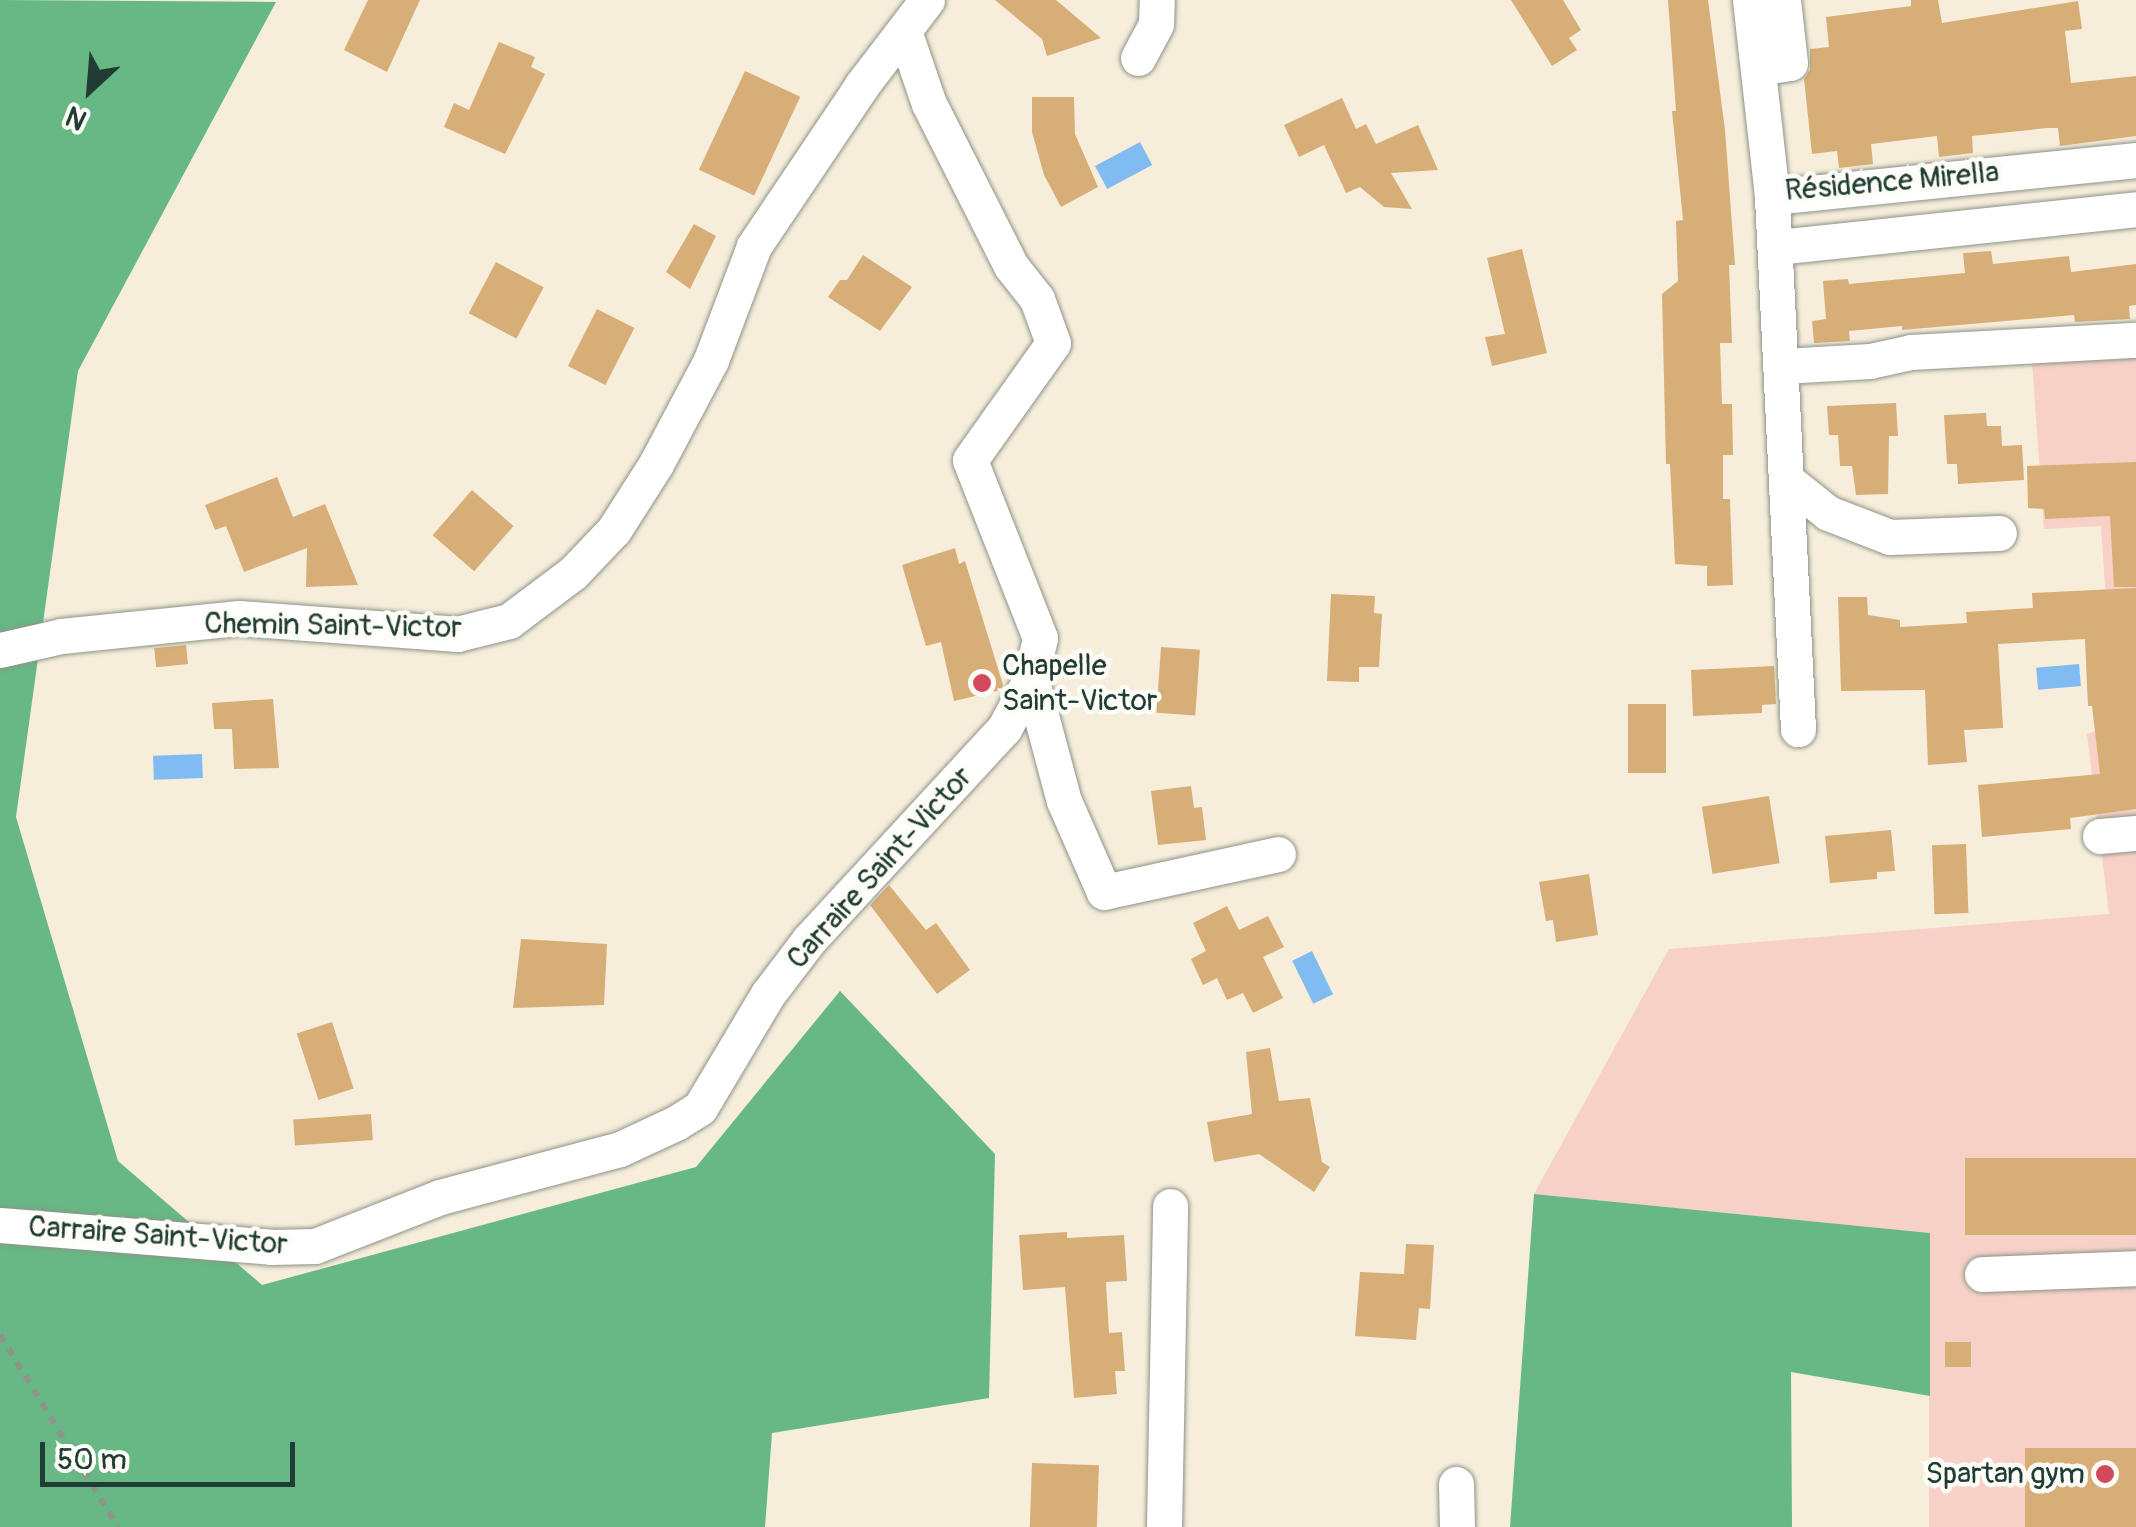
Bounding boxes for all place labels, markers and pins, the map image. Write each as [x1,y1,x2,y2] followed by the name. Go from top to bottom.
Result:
[1002,648,1157,718] place label: Chapelle Saint-Victor
[971,672,993,694] marker: Chapelle Saint-Victor
[1926,1456,2085,1492] place label: Spartan gym
[2094,1463,2116,1485] marker: Spartan gym

